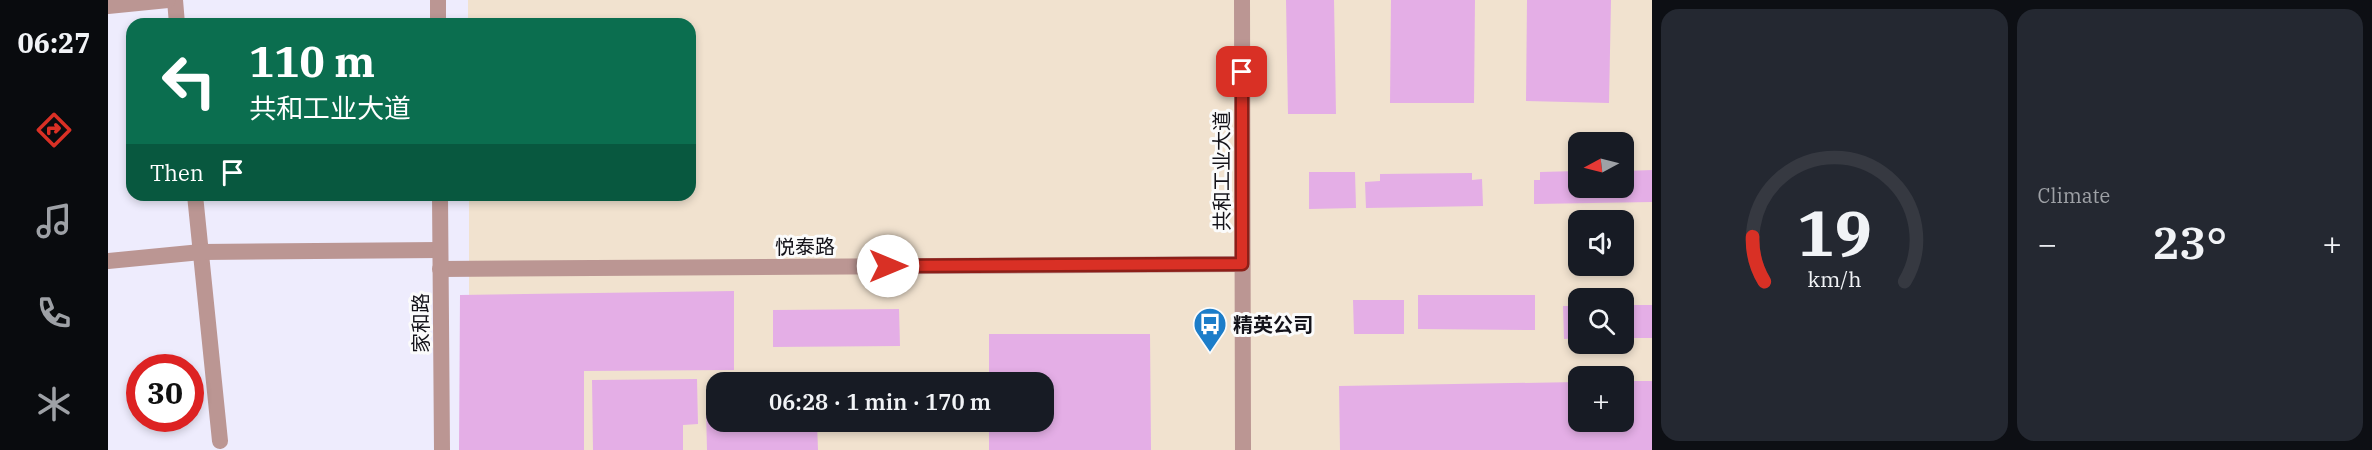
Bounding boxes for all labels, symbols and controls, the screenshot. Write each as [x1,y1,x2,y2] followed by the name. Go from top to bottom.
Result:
[18,25,90,60] text: 06:27
[249,34,375,89] text: 110 m
[150,42,228,120] icon: left
[1216,46,1267,97] pin
[1225,55,1258,88] icon: arrive
[249,90,411,125] text: 共和工业大道
[33,109,75,151] icon: directions
[1208,111,1235,231] street label: 共和工业大道
[1568,132,1634,198] north arrow
[1568,132,1634,432] map controls
[216,156,249,189] icon: arrive
[150,158,204,187] text: Then
[2038,182,2110,209] text: Climate
[1797,192,1872,273] text: 19
[33,200,75,242] icon: music
[1568,210,1634,276] button: sound
[2152,213,2227,271] text: 23°
[2038,222,2057,265] text: −
[2322,222,2342,265] text: +
[775,233,835,260] street label: 悦泰路
[856,234,920,298] position arrow
[1807,265,1861,293] text: km/h
[1568,288,1634,354] button: search
[33,292,75,334] icon: phone
[407,293,434,353] street label: 家和路
[1192,306,1228,353] bus stop icon: 精英公司
[1233,311,1313,338] place label: 精英公司
[126,354,204,432] speed limit sign: 30
[1568,366,1634,432] button: +
[33,383,75,425] icon: climate
[769,387,991,416] text: 06:28 · 1 min · 170 m

